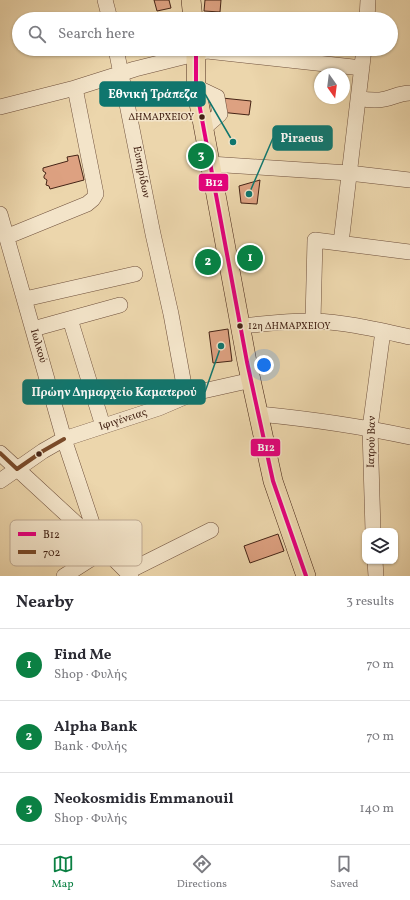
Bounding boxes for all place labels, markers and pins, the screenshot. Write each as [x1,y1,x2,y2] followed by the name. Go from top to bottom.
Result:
[100,82,205,106] callout: Εθνική Τράπεζα
[128,110,195,124] place label: ΔΗΜΑΡΧΕΙΟΥ
[197,112,207,122] marker: ΔΗΜΑΡΧΕΙΟΥ
[273,126,332,150] callout: Piraeus
[188,141,214,171] pin: 3
[237,243,263,273] pin: 1
[195,247,221,277] pin: 2
[248,319,331,333] place label: 12η ΔΗΜΑΡΧΕΙΟΥ
[235,321,245,331] marker: 12η ΔΗΜΑΡΧΕΙΟΥ
[23,380,205,404] callout: Πρώην Δημαρχείο Καματερού
[34,449,44,459] unlabelled marker

